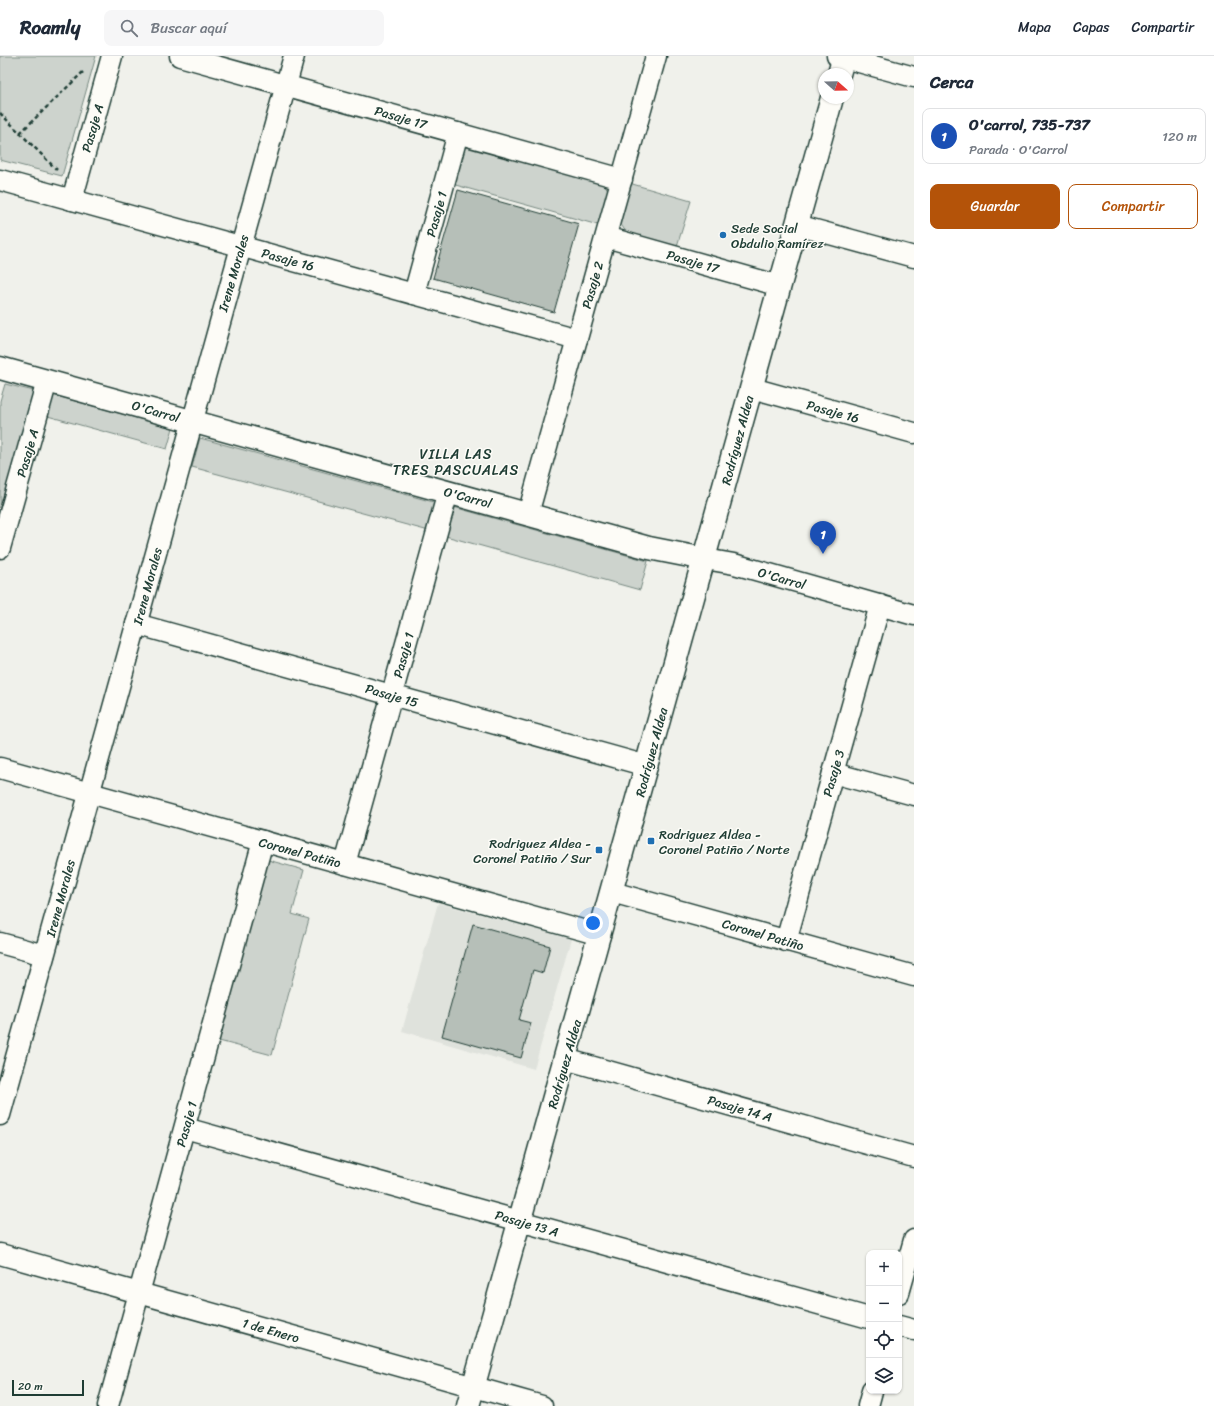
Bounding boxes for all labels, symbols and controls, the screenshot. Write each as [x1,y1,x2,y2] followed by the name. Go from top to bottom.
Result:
[104,10,384,46] search box
[20,11,80,44] text: Roamly
[150,15,227,41] text: Buscar aquí
[1018,15,1051,40] text: Mapa
[1073,15,1110,40] text: Capas
[1132,15,1194,40] text: Compartir
[118,17,140,39] icon: search
[930,67,973,97] text: Cerca
[818,68,854,104] north arrow
[372,99,431,136] street label: Pasaje 17
[75,101,110,155] street label: Pasaje A
[969,112,1090,138] text: O'carrol, 735-737
[941,125,947,148] text: 1
[1162,125,1197,148] text: 120 m
[969,138,1068,161] text: Parada · O'Carrol
[930,184,1060,229] button: Guardar
[1068,184,1198,229] button: Compartir
[419,188,454,240] street label: Pasaje 1
[731,217,824,255] place label: Sede Social Obdulio Ramírez
[718,230,728,240] marker: Sede Social Obdulio Ramírez
[211,232,255,315] street label: Irene Morales
[259,241,317,278] street label: Pasaje 16
[664,243,723,280] street label: Pasaje 17
[575,258,610,312] street label: Pasaje 2
[714,392,761,488] street label: Rodríguez Aldea
[804,393,862,430] street label: Pasaje 16
[129,394,183,429] street label: O'Carrol
[10,426,45,480] street label: Pasaje A
[393,442,519,483] district label: VILLA LAS TRES PASCUALAS
[441,480,495,515] street label: O'Carrol
[810,521,836,554] pin: 1
[126,545,169,628] street label: Irene Morales
[755,561,809,596] street label: O'Carrol
[386,629,421,681] street label: Pasaje 1
[363,677,421,714] street label: Pasaje 15
[628,704,675,800] street label: Rodríguez Aldea
[816,747,851,799] street label: Pasaje 3
[659,823,790,861] place label: Rodriguez Aldea - Coronel Patiño / Norte
[256,830,344,875] street label: Coronel Patiño
[473,832,592,870] place label: Rodriguez Aldea - Coronel Patiño / Sur
[646,836,656,846] marker: Rodriguez Aldea - Coronel Patiño / Norte
[594,845,604,855] marker: Rodriguez Aldea - Coronel Patiño / Sur
[39,857,82,940] street label: Irene Morales
[719,912,807,957] street label: Coronel Patiño
[583,913,603,933] your location
[541,1016,588,1111] street label: Rodríguez Aldea
[705,1088,775,1129] street label: Pasaje 14 A
[169,1098,204,1150] street label: Pasaje 1
[492,1203,561,1244] street label: Pasaje 13 A
[866,1250,902,1394] map controls
[866,1250,902,1286] button: +
[866,1286,902,1322] button: −
[240,1311,303,1350] street label: 1 de Enero
[866,1322,902,1358] button: locate
[866,1358,902,1394] button: layers
[18,1377,43,1396] text: 20 m
[12,1378,84,1397] scale bar

